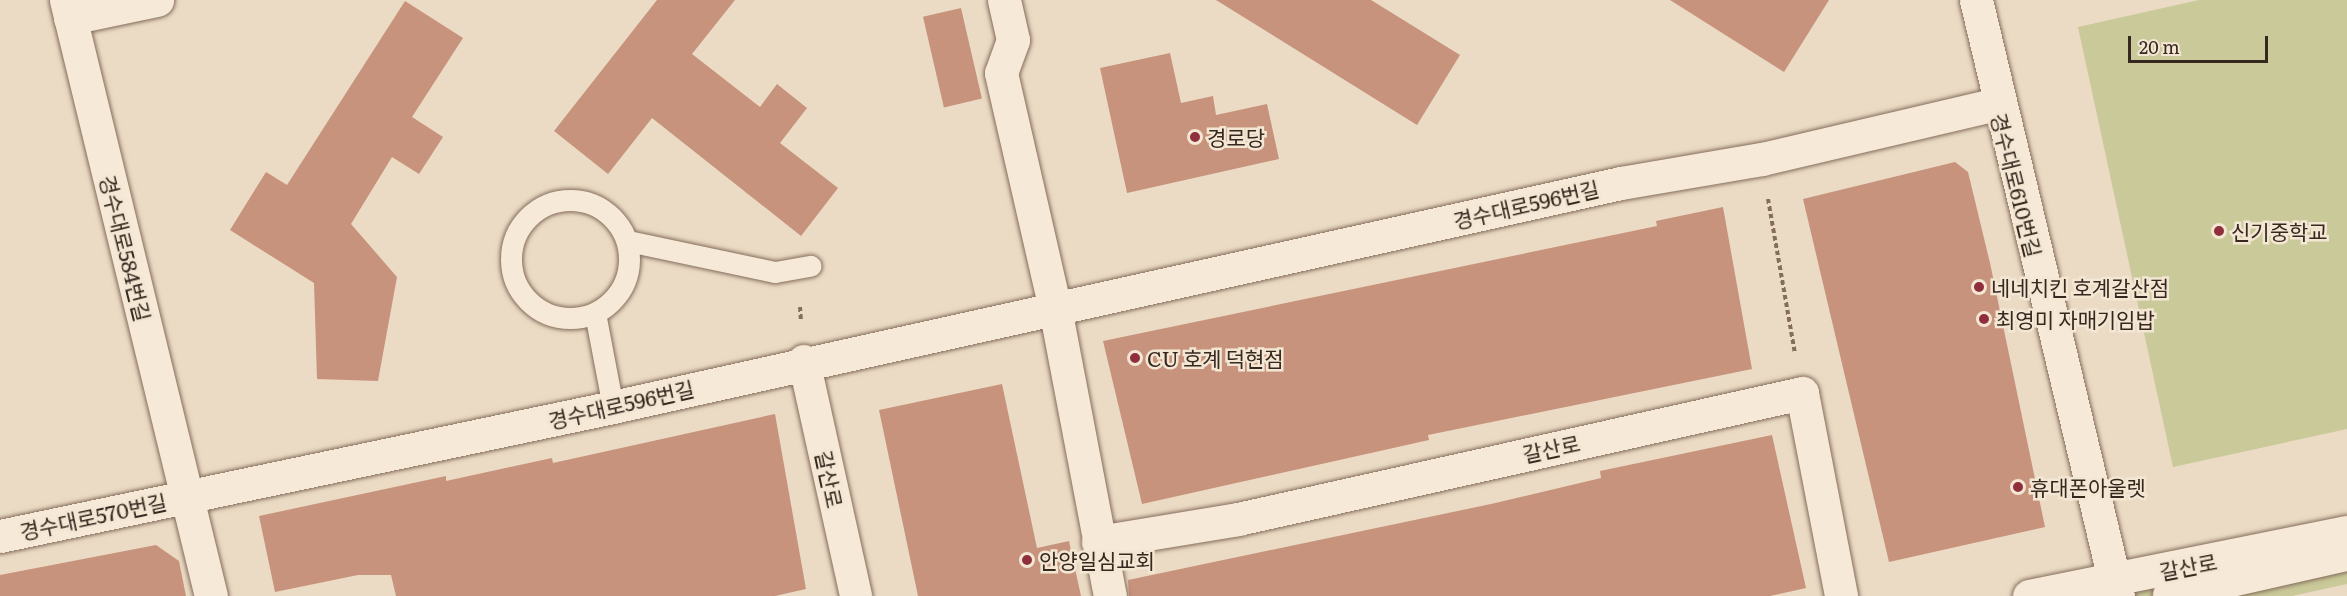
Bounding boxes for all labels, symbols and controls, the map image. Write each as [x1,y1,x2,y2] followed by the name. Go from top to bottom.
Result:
[2131,24,2270,62] scale bar
[2139,33,2180,60] text: 20 m
[1987,110,2047,260] street label: 경수대로610번길
[1207,124,1265,150] place label: 경로당
[1188,130,1202,144] marker: 경로당
[96,172,156,324] street label: 경수대로584번길
[1451,175,1601,233] street label: 경수대로596번길
[2231,218,2328,244] place label: 신기중학교
[2212,224,2226,238] marker: 신기중학교
[1991,274,2169,300] place label: 네네치킨 호계갈산점
[1972,280,1986,294] marker: 네네치킨 호계갈산점
[1996,306,2155,332] place label: 최영미 자매기임밥
[1977,312,1991,326] marker: 최영미 자매기임밥
[1147,345,1284,371] place label: CU 호계 덕현점
[1128,351,1142,365] marker: CU 호계 덕현점
[546,375,696,433] street label: 경수대로596번길
[1520,430,1582,466] street label: 갈산로
[812,448,848,510] street label: 갈산로
[2030,474,2146,500] place label: 휴대폰아울렛
[2011,480,2025,494] marker: 휴대폰아울렛
[17,488,169,544] street label: 경수대로570번길
[1039,547,1155,573] place label: 안양일심교회
[2157,548,2219,584] street label: 갈산로
[1020,553,1034,567] marker: 안양일심교회

